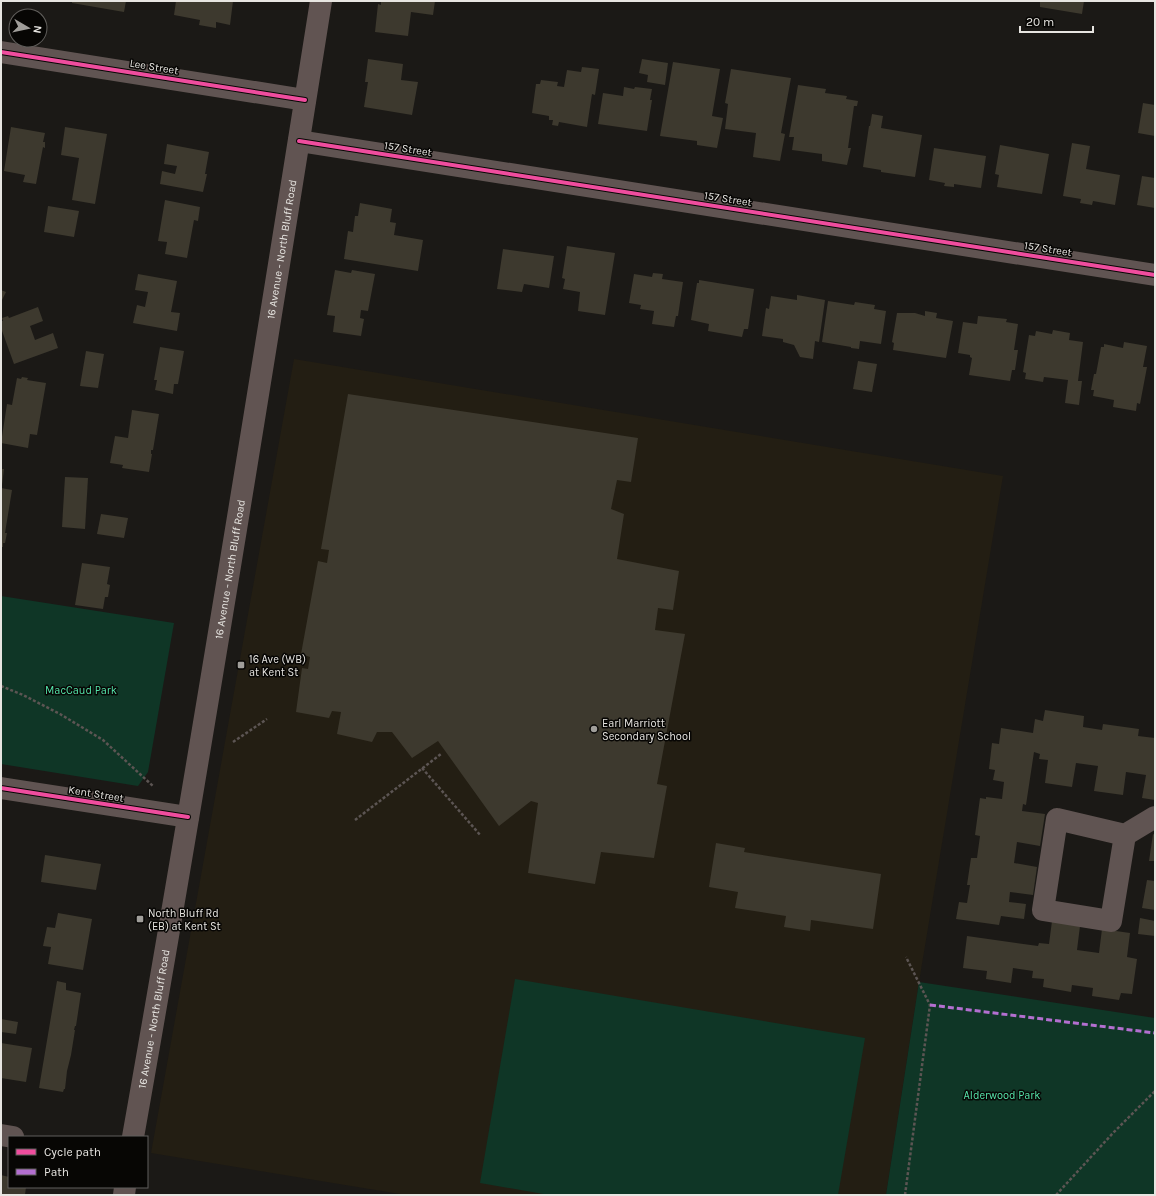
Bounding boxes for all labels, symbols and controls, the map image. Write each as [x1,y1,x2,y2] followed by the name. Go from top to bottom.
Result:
[8,8,48,48] north arrow
[1020,8,1093,34] scale bar
[1026,15,1054,29] text: 20 m
[30,25,44,34] text: N
[129,57,179,77] street label: Lee Street
[383,139,433,159] street label: 157 Street
[264,179,299,320] street label: 16 Avenue - North Bluff Road
[703,189,753,209] street label: 157 Street
[1023,239,1073,259] street label: 157 Street
[212,499,247,640] street label: 16 Avenue - North Bluff Road
[249,653,306,679] place label: 16 Ave (WB) at Kent St
[236,660,246,670] marker: 16 Ave (WB) at Kent St
[45,684,117,697] park label: MacCaud Park
[602,717,691,743] place label: Earl Marriott Secondary School
[589,724,599,734] marker: Earl Marriott Secondary School
[67,783,125,805] street label: Kent Street
[148,907,221,933] place label: North Bluff Rd (EB) at Kent St
[135,914,145,924] marker: North Bluff Rd (EB) at Kent St
[135,948,172,1089] street label: 16 Avenue - North Bluff Road
[964,1089,1041,1102] park label: Alderwood Park
[8,1136,148,1188] legend
[44,1145,101,1159] text: Cycle path
[44,1165,69,1179] text: Path

